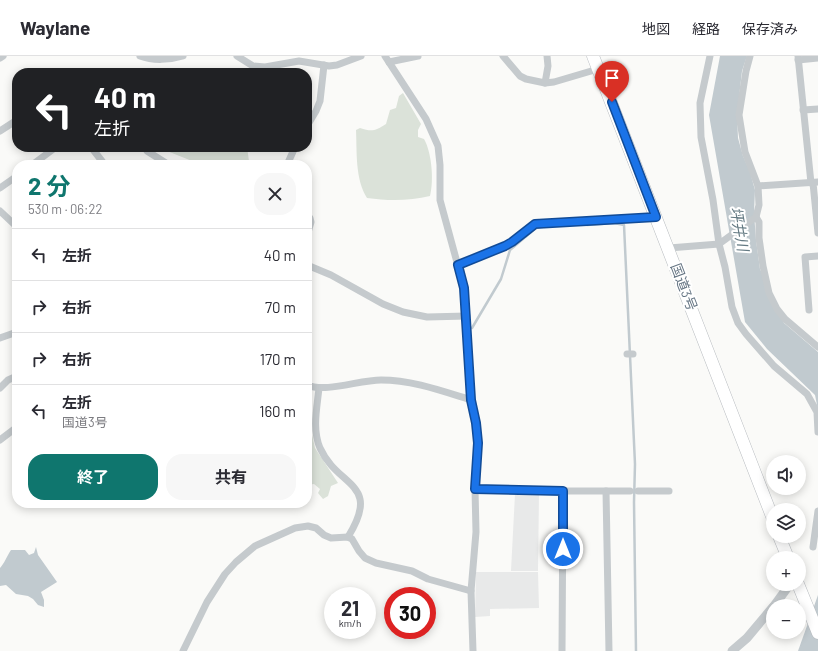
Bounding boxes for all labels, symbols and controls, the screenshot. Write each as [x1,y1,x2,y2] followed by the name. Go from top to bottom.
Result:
[20,16,90,39] text: Waylane
[642,20,670,37] text: 地図
[692,20,720,37] text: 経路
[742,20,798,37] text: 保存済み
[595,61,629,102] pin
[601,67,623,89] icon: arrive
[94,80,156,114] text: 40 m
[28,84,80,136] icon: left
[94,117,130,139] text: 左折
[28,171,70,200] text: 2 分
[254,173,296,215] button: close
[28,201,102,217] text: 530 m · 06:22
[727,205,753,255] water label: 坪井川
[28,244,50,266] icon: left
[62,246,92,264] text: 左折
[264,246,296,264] text: 40 m
[668,261,701,313] street label: 国道3号
[28,296,50,318] icon: right
[62,298,92,316] text: 右折
[265,298,296,316] text: 70 m
[28,348,50,370] icon: right
[62,350,92,368] text: 右折
[260,350,296,368] text: 170 m
[62,393,92,411] text: 左折
[28,400,50,422] icon: left
[259,402,296,420] text: 160 m
[62,414,108,430] text: 国道3号
[28,454,158,500] button: 終了
[166,454,296,500] button: 共有
[766,455,806,639] map controls
[766,455,806,495] button: sound
[766,503,806,543] button: layers
[542,528,584,570] position arrow
[766,551,806,591] button: +
[384,587,436,639] speed limit sign: 30
[341,596,359,620] text: 21
[766,599,806,639] button: −
[339,617,361,629] text: km/h

